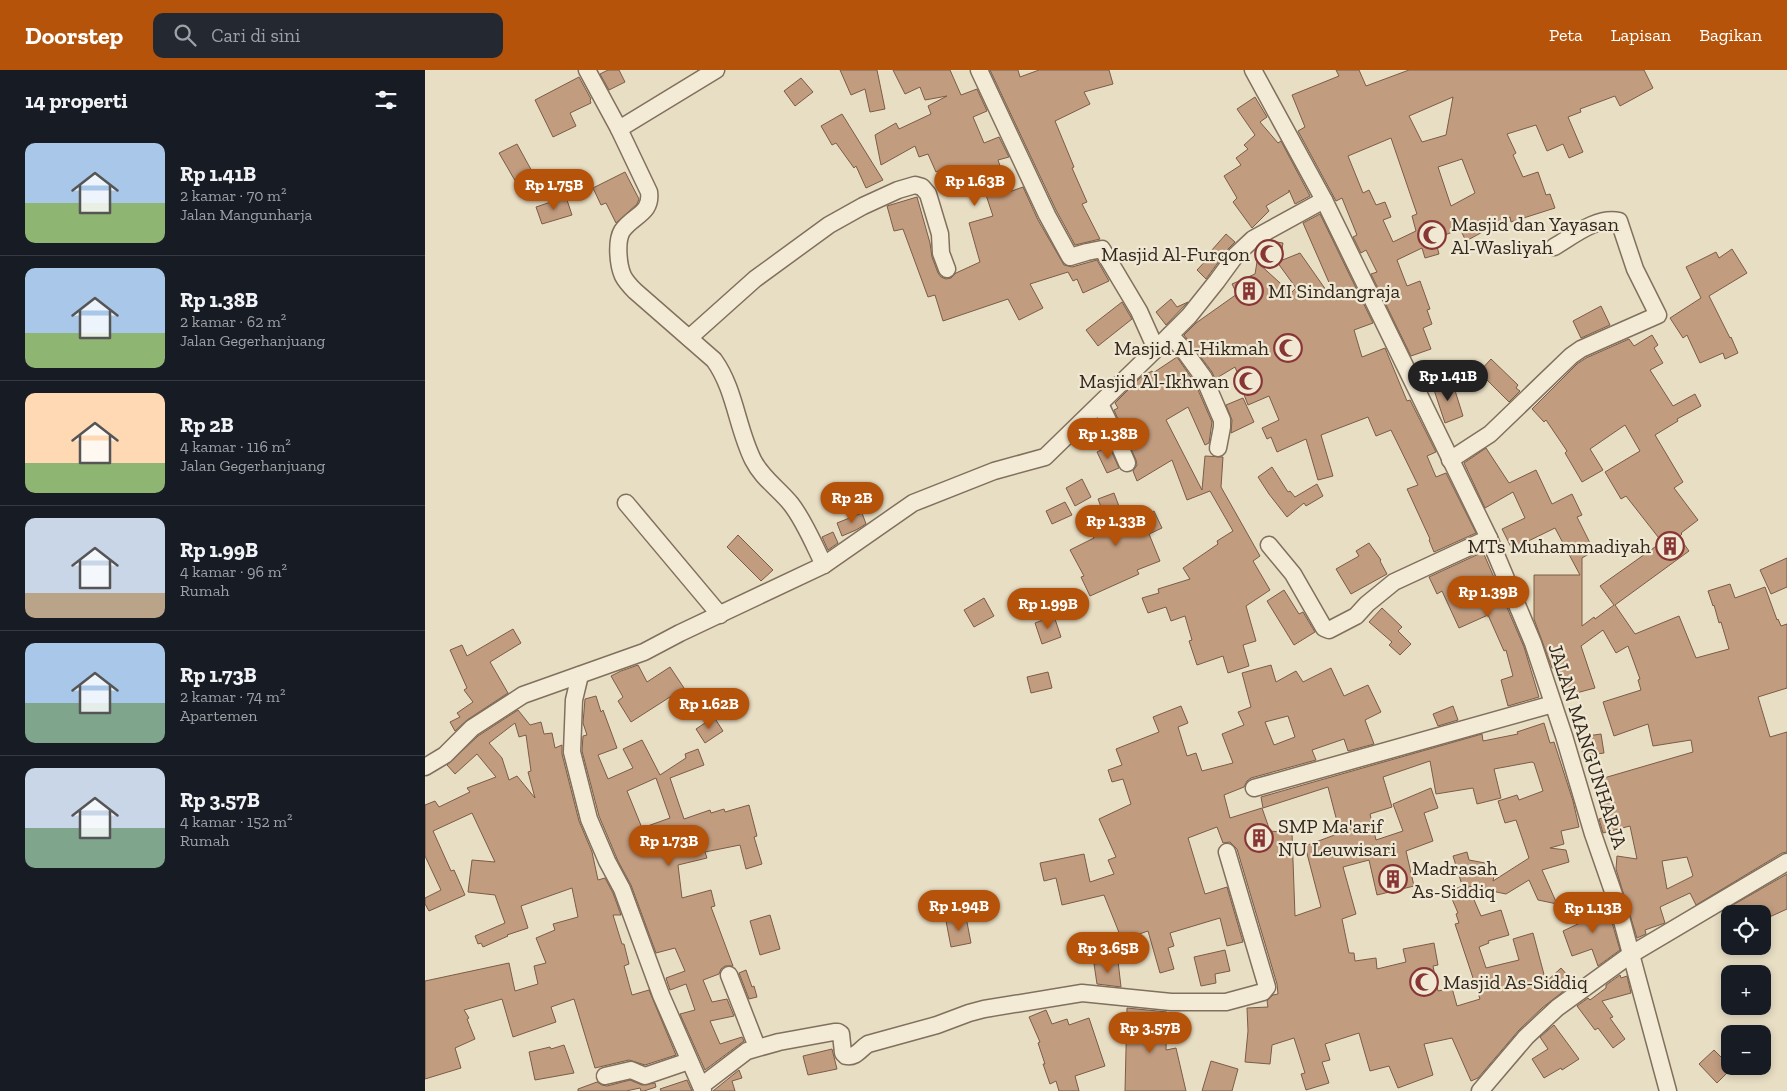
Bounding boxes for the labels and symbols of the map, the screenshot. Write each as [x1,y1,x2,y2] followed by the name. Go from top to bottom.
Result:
[923,164,1027,207] pin: Rp 1.63B
[502,168,606,211] pin: Rp 1.75B
[1451,212,1619,259] place label: Masjid dan Yayasan Al-Wasliyah
[1417,220,1447,250] mosque icon: Masjid dan Yayasan Al-Wasliyah
[1254,239,1284,269] mosque icon: Masjid Al-Furqon
[1101,242,1251,266] place label: Masjid Al-Furqon
[1234,276,1264,306] building icon: MI Sindangraja
[1268,279,1400,303] place label: MI Sindangraja
[1273,333,1303,363] mosque icon: Masjid Al-Hikmah
[1114,336,1270,360] place label: Masjid Al-Hikmah
[1396,360,1500,402] pin: Rp 1.41B
[1233,366,1263,396] mosque icon: Masjid Al-Ikhwan
[1079,369,1230,393] place label: Masjid Al-Ikhwan
[1056,418,1160,460] pin: Rp 1.38B
[817,482,887,524] pin: Rp 2B
[1064,504,1168,547] pin: Rp 1.33B
[1655,531,1685,561] building icon: MTs Muhammadiyah
[1468,534,1652,558] place label: MTs Muhammadiyah
[1436,576,1540,618] pin: Rp 1.39B
[996,588,1100,630] pin: Rp 1.99B
[1543,640,1633,853] street label: JALAN MANGUNHARJA
[657,688,761,730] pin: Rp 1.62B
[1278,814,1397,861] place label: SMP Ma'arif NU Leuwisari
[1244,823,1274,853] building icon: SMP Ma'arif NU Leuwisari
[617,824,721,867] pin: Rp 1.73B
[1412,856,1499,903] place label: Madrasah As-Siddiq
[1378,864,1408,894] building icon: Madrasah As-Siddiq
[907,890,1011,932] pin: Rp 1.94B
[1541,892,1645,934] pin: Rp 1.13B
[1056,932,1160,974] pin: Rp 3.65B
[1409,967,1439,997] mosque icon: Masjid As-Siddiq
[1443,970,1588,994] place label: Masjid As-Siddiq
[1098,1012,1202,1054] pin: Rp 3.57B

